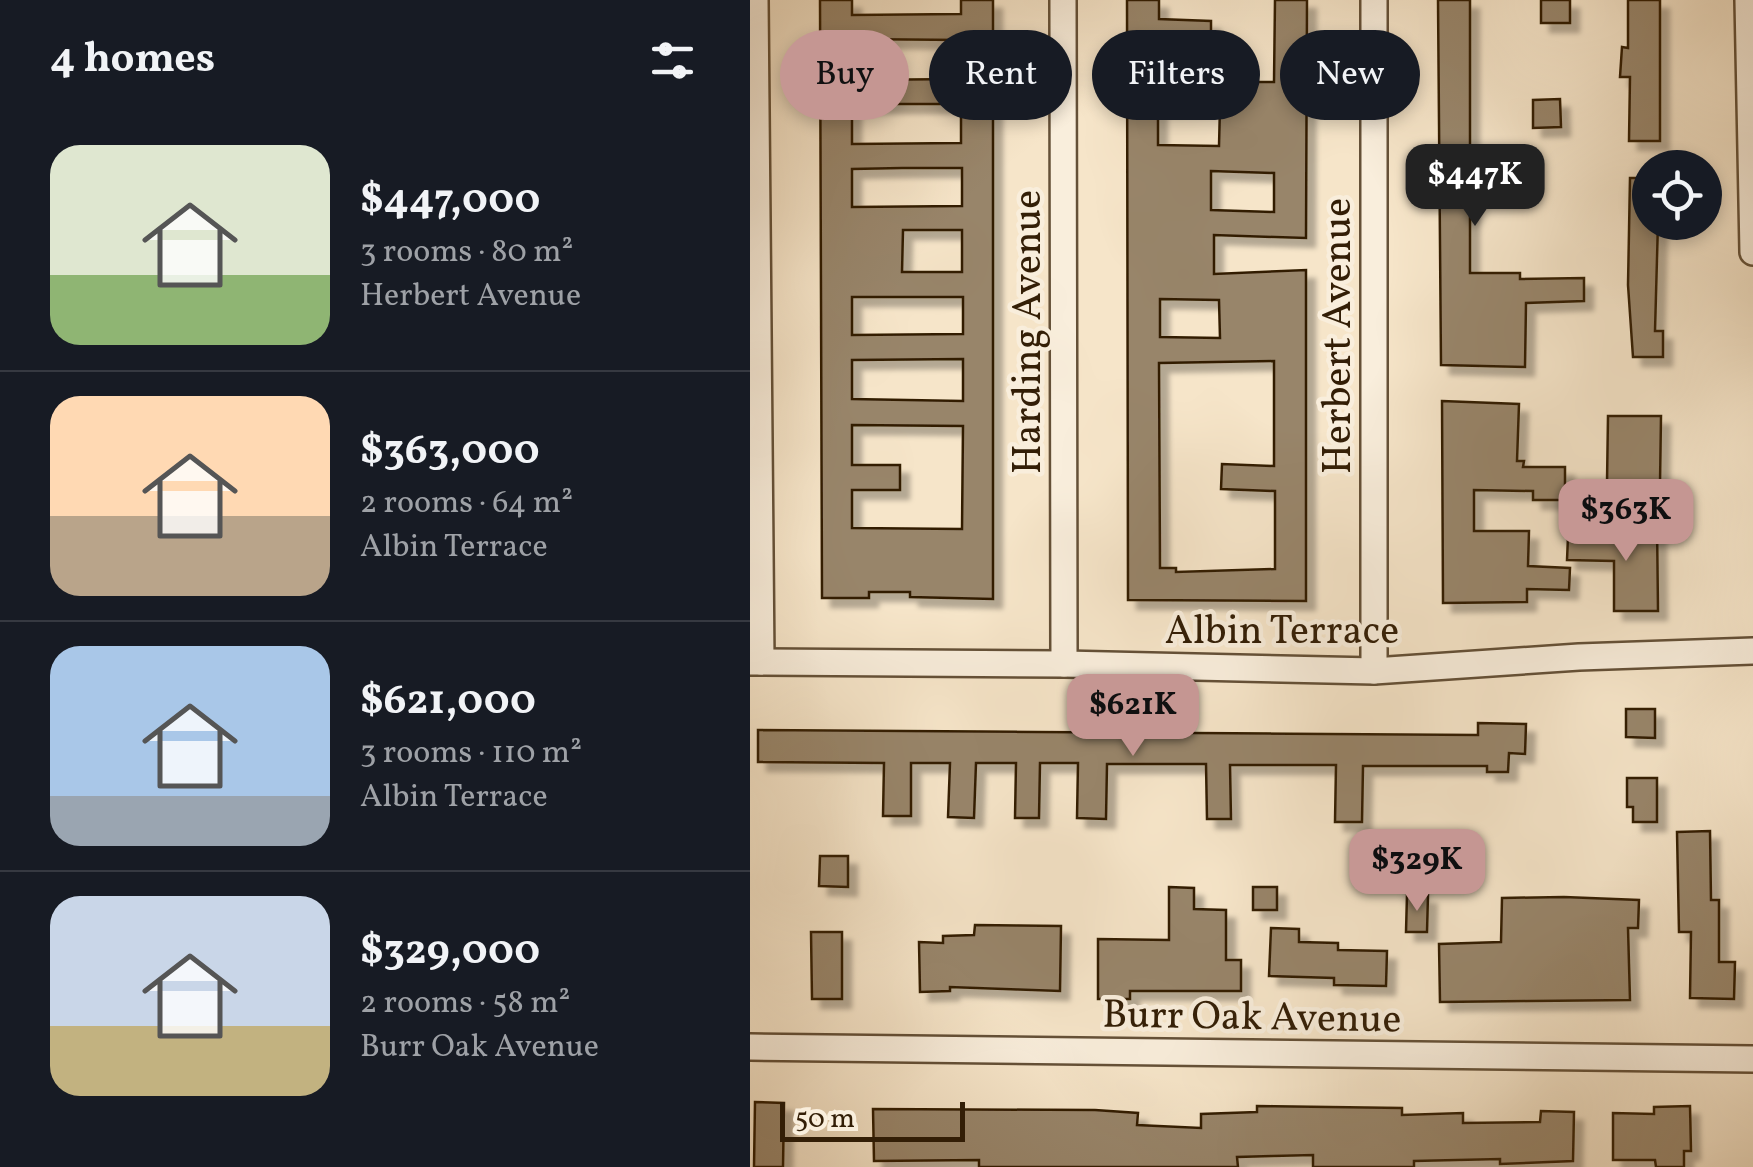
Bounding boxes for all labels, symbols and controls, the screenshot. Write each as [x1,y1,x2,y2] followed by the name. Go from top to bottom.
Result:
[780,30,909,120] chip: Buy
[929,30,1072,120] chip: Rent
[1092,30,1260,120] chip: Filters
[1280,30,1420,120] chip: New
[50,31,215,90] text: 4 homes
[645,33,700,88] icon: filters
[1405,144,1545,229] pin: $447K
[1632,150,1722,240] map controls
[1632,150,1722,240] button: locate
[1428,154,1522,198] text: $447K
[360,172,540,231] text: $447,000
[130,185,250,305] icon: home
[1002,190,1058,474] street label: Harding Avenue
[1312,198,1368,474] street label: Herbert Avenue
[360,231,573,275] text: 3 rooms · 80 m²
[360,275,581,319] text: Herbert Avenue
[360,423,540,482] text: $363,000
[130,436,250,556] icon: home
[1556,479,1696,564] pin: $363K
[360,482,573,526] text: 2 rooms · 64 m²
[1580,489,1672,533] text: $363K
[360,526,548,570] text: Albin Terrace
[1165,605,1399,661] street label: Albin Terrace
[360,673,536,732] text: $621,000
[1063,674,1203,759] pin: $621K
[1089,684,1177,728] text: $621K
[130,686,250,806] icon: home
[360,732,582,776] text: 3 rooms · 110 m²
[360,776,548,820] text: Albin Terrace
[1347,829,1487,914] pin: $329K
[1371,839,1463,883] text: $329K
[360,923,540,982] text: $329,000
[130,936,250,1056] icon: home
[360,982,570,1026] text: 2 rooms · 58 m²
[1102,988,1402,1050] street label: Burr Oak Avenue
[360,1026,599,1070] text: Burr Oak Avenue
[780,1097,965,1142] scale bar
[795,1100,855,1139] text: 50 m

